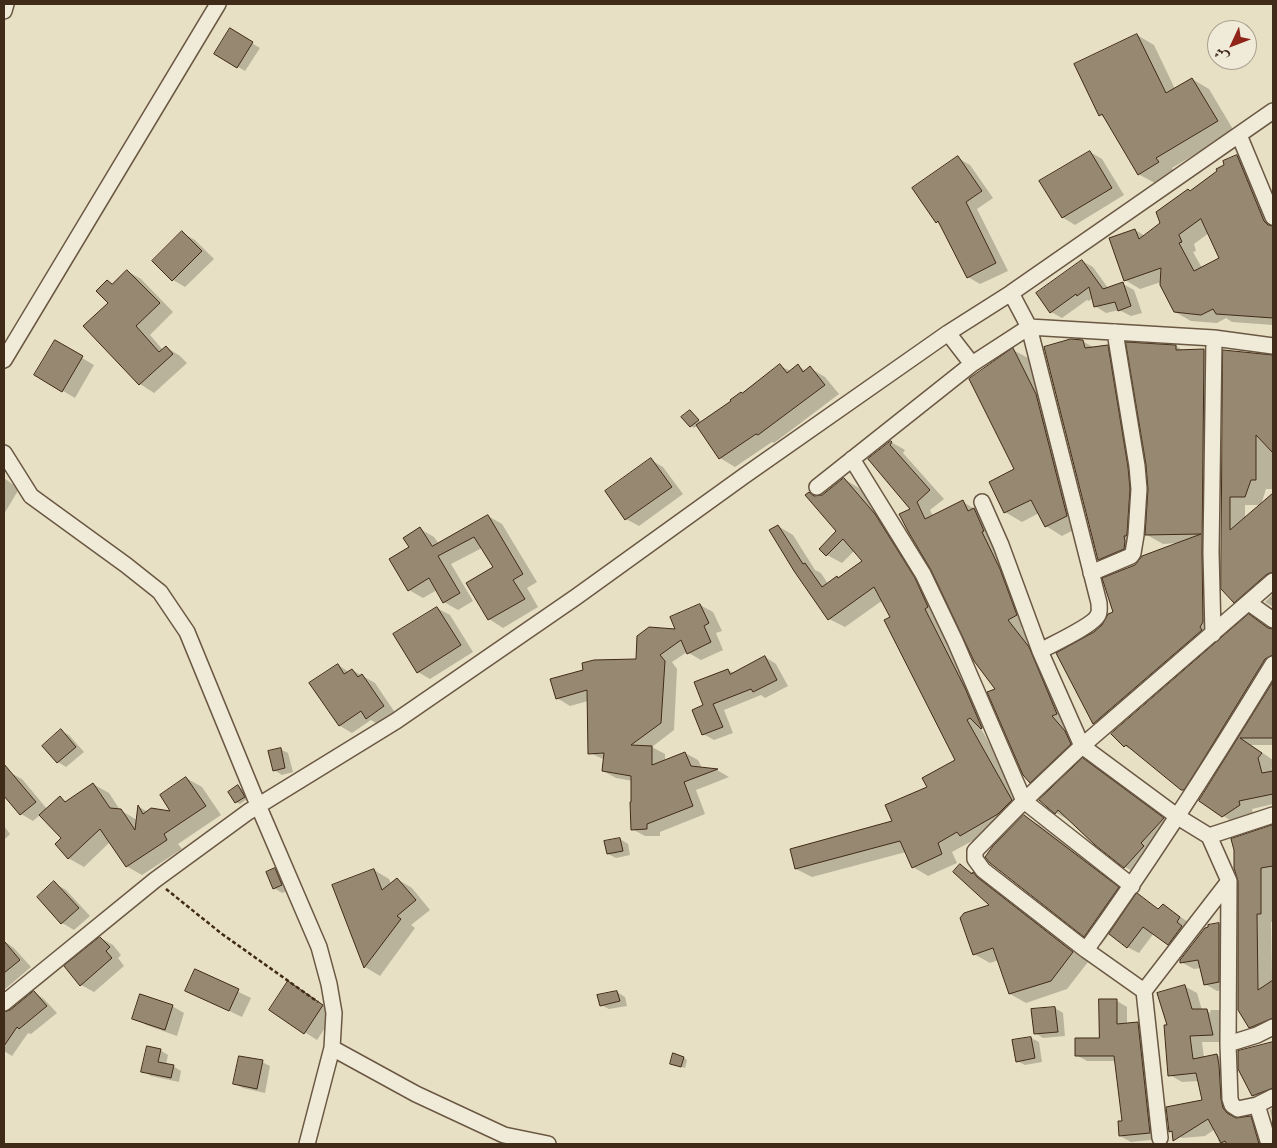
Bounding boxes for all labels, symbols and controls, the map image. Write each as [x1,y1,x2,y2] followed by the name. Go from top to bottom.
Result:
[1207,20,1257,70] north arrow
[1210,44,1232,66] text: ش

